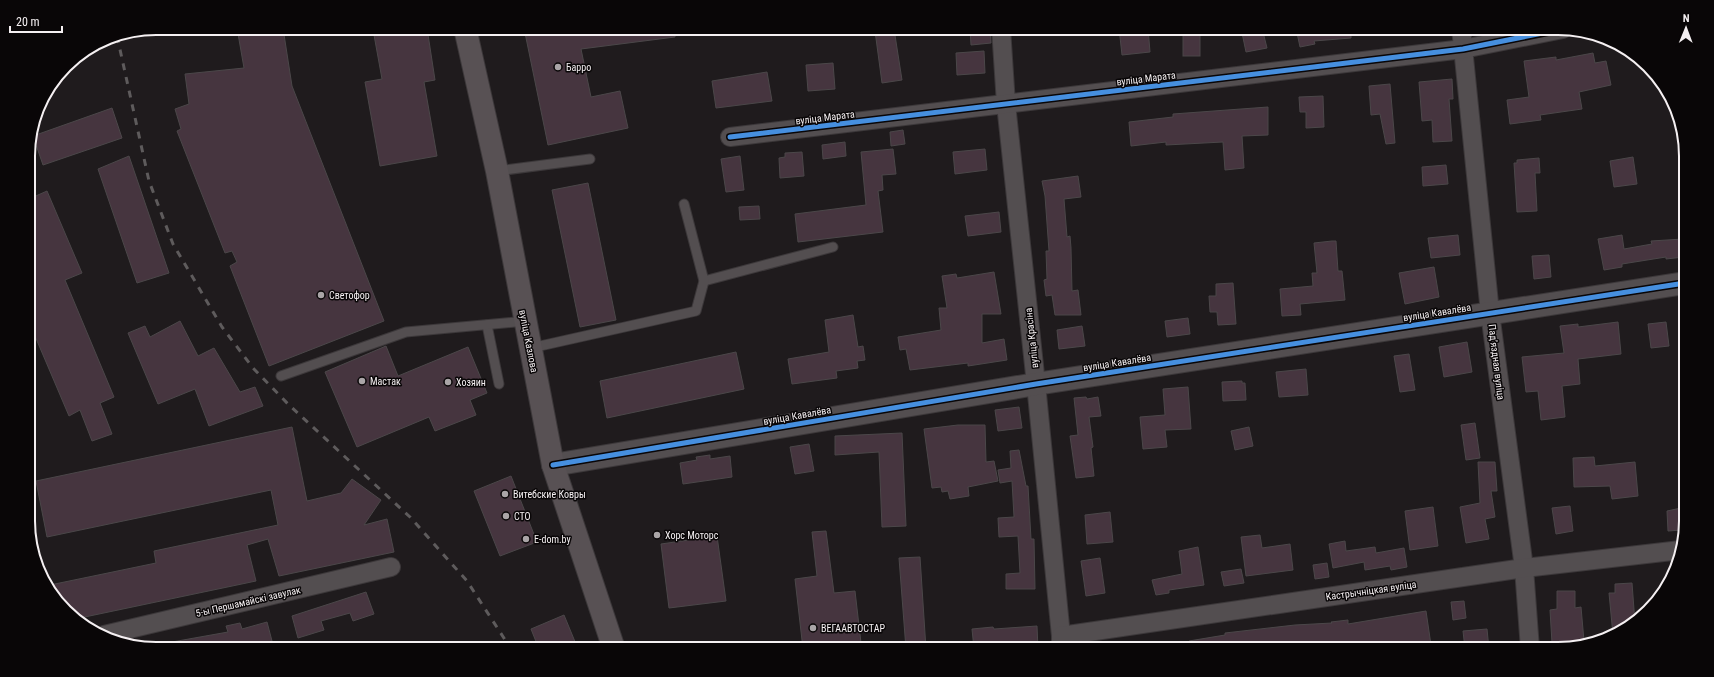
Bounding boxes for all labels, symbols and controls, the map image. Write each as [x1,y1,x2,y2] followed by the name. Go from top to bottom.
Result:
[10,8,62,34] scale bar
[1666,8,1706,48] north arrow
[1683,12,1690,25] text: N
[16,15,40,29] text: 20 m
[553,62,563,72] marker: Барро
[566,62,591,73] place label: Барро
[1116,69,1177,88] street label: вуліца Марата
[795,108,856,127] street label: вуліца Марата
[316,290,326,300] marker: Светофор
[329,290,370,301] place label: Светофор
[1402,302,1472,323] street label: вуліца Кавалёва
[1023,307,1040,369] street label: вуліца Красіна
[517,309,540,374] street label: вуліца Казлова
[1486,324,1507,401] street label: Падʼяздная вуліца
[1082,352,1152,373] street label: вуліца Кавалёва
[357,376,367,386] marker: Мастак
[370,376,401,387] place label: Мастак
[443,377,453,387] marker: Хозяин
[456,377,486,388] place label: Хозяин
[762,404,832,427] street label: вуліца Кавалёва
[500,489,510,499] marker: Витебские Ковры
[513,489,586,500] place label: Витебские Ковры
[501,511,511,521] marker: СТО
[514,511,531,522] place label: СТО
[652,530,662,540] marker: Хорс Моторс
[665,530,719,541] place label: Хорс Моторс
[521,534,531,544] marker: E-dom.by
[534,534,571,545] place label: E-dom.by
[1325,579,1417,602] street label: Кастрычніцкая вуліца
[195,584,302,619] street label: 5-ы Першамайскі завулак
[808,623,818,633] marker: ВЕГААВТОСТАР
[821,623,885,634] place label: ВЕГААВТОСТАР

